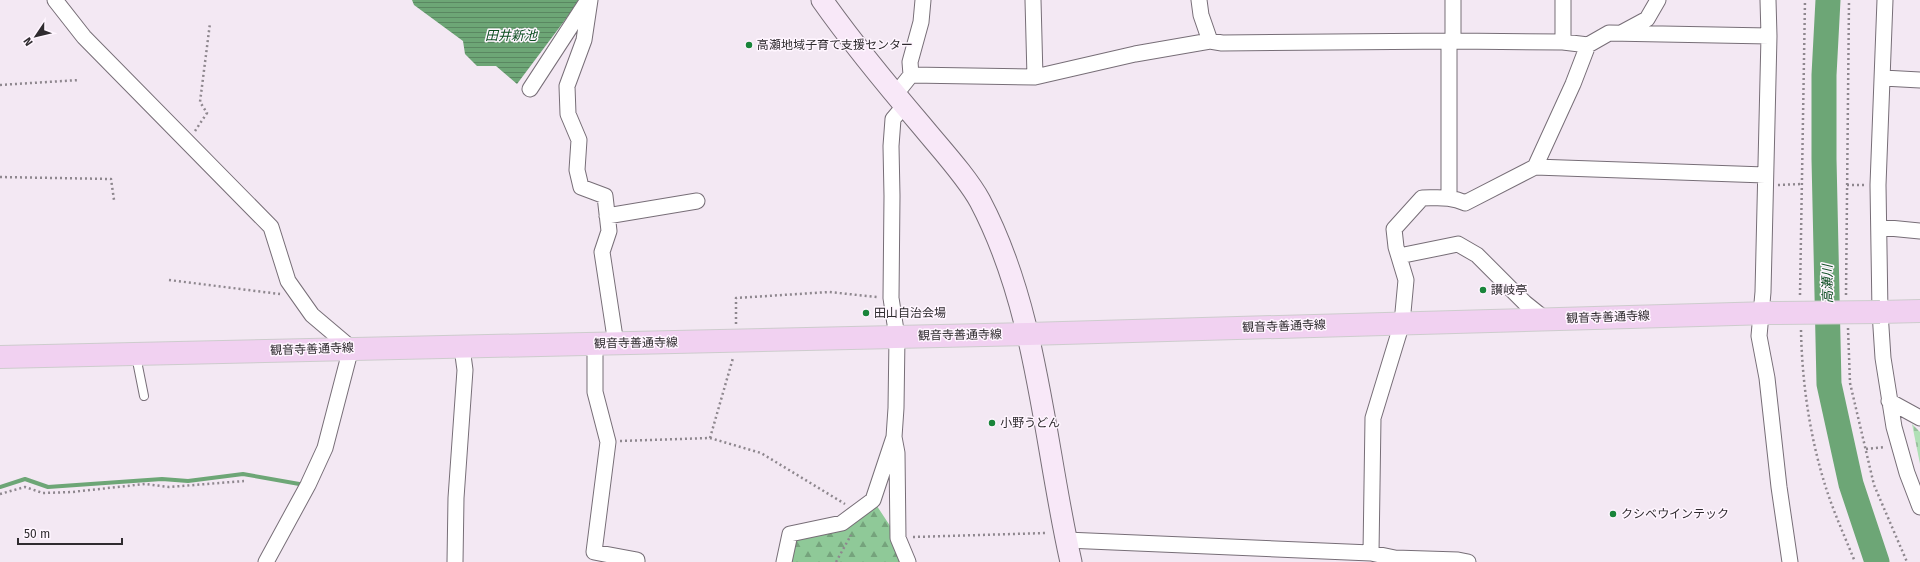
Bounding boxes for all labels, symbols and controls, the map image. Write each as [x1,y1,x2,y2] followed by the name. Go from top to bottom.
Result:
[16,16,56,56] north arrow
[485,28,539,43] water label: 田井新池
[21,35,36,48] text: N
[757,38,913,52] place label: 高瀬地域子育て支援センター
[744,40,754,50] marker: 高瀬地域子育て支援センター
[1820,262,1835,304] water label: 高瀬川
[1491,283,1527,297] place label: 讃岐亭
[1478,285,1488,295] marker: 讃岐亭
[874,306,946,320] place label: 田山自治会場
[861,308,871,318] marker: 田山自治会場
[1566,309,1650,325] street label: 観音寺善通寺線
[1242,318,1326,334] street label: 観音寺善通寺線
[918,327,1002,343] street label: 観音寺善通寺線
[594,335,678,351] street label: 観音寺善通寺線
[270,341,354,357] street label: 観音寺善通寺線
[1000,416,1060,430] place label: 小野うどん
[987,418,997,428] marker: 小野うどん
[1621,507,1729,521] place label: クシベウインテック
[1608,509,1618,519] marker: クシベウインテック
[18,520,122,546] scale bar
[24,527,50,541] text: 50 m

